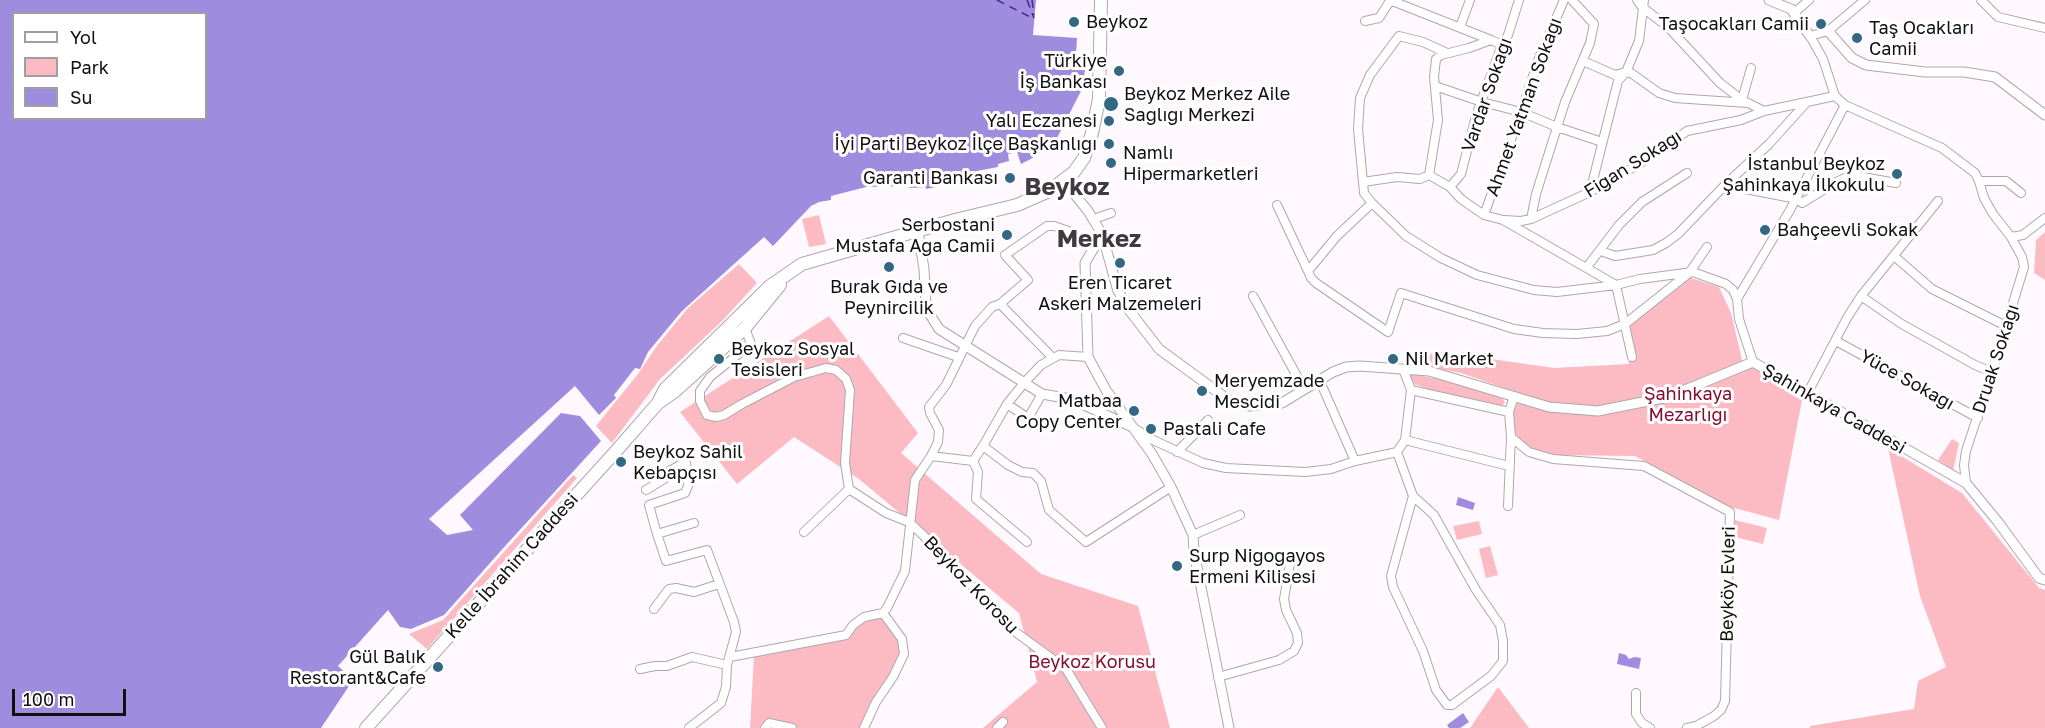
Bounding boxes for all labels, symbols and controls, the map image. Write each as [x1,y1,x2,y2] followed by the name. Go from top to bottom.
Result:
[1086,11,1148,33] place label: Beykoz
[12,12,207,120] legend
[1659,13,1809,35] place label: Taşocakları Camii
[1067,15,1081,29] marker: Beykoz
[1482,15,1566,199] street label: Ahmet Yatman Sokağı
[1814,17,1828,31] marker: Taşocakları Camii
[1869,17,1974,60] place label: Taş Ocakları Camii
[70,26,97,48] text: Yol
[1850,31,1864,45] marker: Taş Ocakları Camii
[1457,35,1517,155] street label: Vardar Sokağı
[1019,50,1107,92] place label: Türkiye İş Bankası
[70,56,109,78] text: Park
[1112,64,1126,78] marker: Türkiye İş Bankası
[1124,83,1290,125] place label: Beykoz Merkez Aile Sağlığı Merkezi
[70,86,92,108] text: Su
[1102,95,1120,113] marker: Beykoz Merkez Aile Sağlığı Merkezi
[986,110,1097,132] place label: Yalı Eczanesi
[1102,114,1116,128] marker: Yalı Eczanesi
[1580,126,1686,202] street label: Figan Sokağı
[834,133,1097,155] place label: İyi Parti Beykoz İlçe Başkanlığı
[1102,137,1116,151] marker: İyi Parti Beykoz İlçe Başkanlığı
[1123,142,1258,184] place label: Namlı Hipermarketleri
[1723,153,1885,195] place label: İstanbul Beykoz Şahinkaya İlkokulu
[1104,156,1118,170] marker: Namlı Hipermarketleri
[863,167,998,189] place label: Garanti Bankası
[1890,167,1904,181] marker: İstanbul Beykoz Şahinkaya İlkokulu
[1003,171,1017,185] marker: Garanti Bankası
[1025,173,1109,201] district label: Beykoz
[835,214,995,256] place label: Serbostani Mustafa Ağa Camii
[1777,219,1918,241] place label: Bahçeevli Sokak
[1758,223,1772,237] marker: Bahçeevli Sokak
[1057,225,1141,253] district label: Merkez
[1000,228,1014,242] marker: Serbostani Mustafa Ağa Camii
[1113,256,1127,270] marker: Eren Ticaret Askeri Malzemeleri
[882,260,896,274] marker: Burak Gıda ve Peynircilik
[1038,272,1202,314] place label: Eren Ticaret Askeri Malzemeleri
[830,276,948,318] place label: Burak Gıda ve Peynircilik
[1968,302,2024,416] street label: Druak Sokağı
[731,338,855,380] place label: Beykoz Sosyal Tesisleri
[1856,345,1958,415] street label: Yüce Sokağı
[1405,348,1494,370] place label: Nil Market
[712,352,726,366] marker: Beykoz Sosyal Tesisleri
[1386,352,1400,366] marker: Nil Market
[1758,359,1910,459] street label: Şahinkaya Caddesi
[1214,370,1324,412] place label: Meryemzade Mescidi
[1644,383,1732,426] park label: Şahinkaya Mezarlığı
[1195,384,1209,398] marker: Meryemzade Mescidi
[1015,390,1122,432] place label: Matbaa Copy Center
[1127,404,1141,418] marker: Matbaa Copy Center
[1163,418,1266,440] place label: Pastali Cafe
[1144,422,1158,436] marker: Pastali Cafe
[633,441,743,484] place label: Beykoz Sahil Kebapçısı
[614,455,628,469] marker: Beykoz Sahil Kebapçısı
[441,489,583,643] street label: Kelle İbrahim Caddesi
[1716,526,1740,642] street label: Beyköy Evleri
[919,532,1023,638] street label: Beykoz Korosu
[1189,545,1325,588] place label: Surp Nigoğayos Ermeni Kilisesi
[1170,559,1184,573] marker: Surp Nigoğayos Ermeni Kilisesi
[290,646,426,688] place label: Gül Balık Restorant&Cafe
[1028,651,1156,673] park label: Beykoz Korusu
[431,660,445,674] marker: Gül Balık Restorant&Cafe
[15,677,129,715] scale bar
[23,688,74,710] text: 100 m

